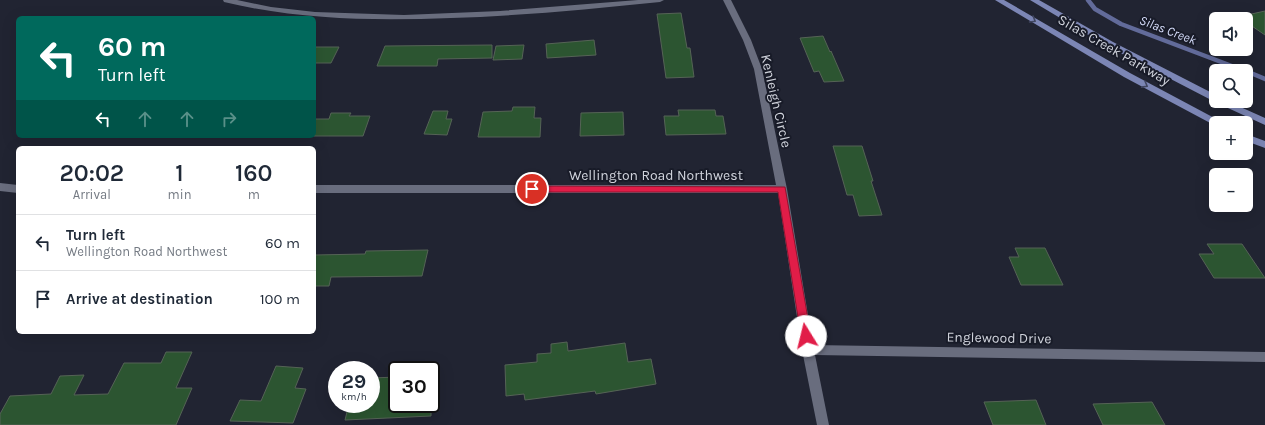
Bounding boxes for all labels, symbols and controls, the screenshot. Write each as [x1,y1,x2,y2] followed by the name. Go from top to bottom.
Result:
[1055,11,1174,89] street label: Silas Creek Parkway
[1137,12,1199,48] water label: Silas Creek
[1209,12,1253,212] map controls
[1209,12,1253,56] button: sound
[1029,15,1036,22] one-way arrow
[98,30,166,63] text: 60 m
[32,32,84,84] icon: left
[757,53,795,149] street label: Kenleigh Circle
[98,64,166,86] text: Turn left
[1209,64,1253,108] button: search
[1141,80,1149,87] one-way arrow
[92,108,114,130] icon: left
[134,108,156,130] icon: ahead
[176,108,198,130] icon: ahead
[218,108,240,130] icon: right
[1209,116,1253,160] button: +
[59,159,124,187] text: 20:02
[175,159,184,187] text: 1
[235,159,273,187] text: 160
[569,167,743,184] street label: Wellington Road Northwest
[1209,168,1253,212] button: −
[515,172,549,206] pin
[521,178,543,200] icon: arrive
[73,187,111,202] text: Arrival
[168,187,191,202] text: min
[248,187,260,202] text: m
[66,226,125,244] text: Turn left
[32,232,54,254] icon: left
[265,234,300,252] text: 60 m
[66,244,227,259] text: Wellington Road Northwest
[32,288,54,310] icon: arrive
[66,290,213,308] text: Arrive at destination
[260,290,300,308] text: 100 m
[785,315,827,357] position arrow
[946,329,1052,347] street label: Englewood Drive
[388,361,440,413] speed limit sign: 30
[342,370,366,393] text: 29
[341,391,367,403] text: km/h

